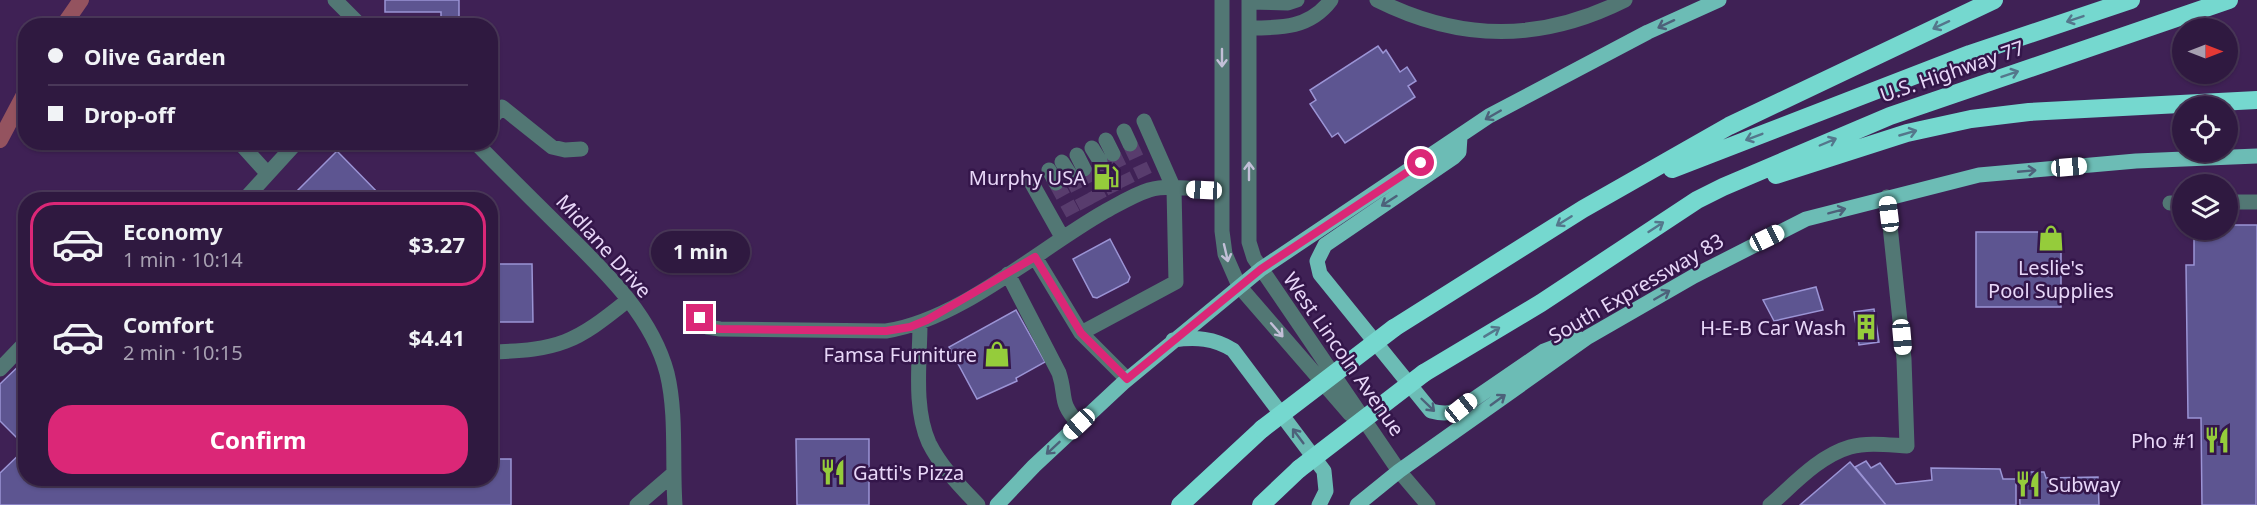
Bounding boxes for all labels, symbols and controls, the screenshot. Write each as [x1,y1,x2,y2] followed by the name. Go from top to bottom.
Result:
[2066,14,2085,25] one-way arrow
[2172,18,2238,84] north arrow
[2172,18,2238,240] map controls
[1657,19,1675,31] one-way arrow
[1933,19,1951,31] one-way arrow
[1876,34,2028,108] street label: U.S. Highway 77
[84,41,226,71] text: Olive Garden
[1216,48,1228,68] one-way arrow
[2000,67,2019,78] one-way arrow
[2172,96,2238,162] button: locate
[84,99,175,129] text: Drop-off
[1485,109,1502,121] one-way arrow
[1898,127,1917,138] one-way arrow
[1746,132,1764,143] one-way arrow
[1818,136,1836,147] one-way arrow
[1407,149,1434,176] route start
[2050,156,2088,178] car
[1091,162,1121,192] fuel station icon: Murphy USA
[1243,162,1255,182] one-way arrow
[969,164,1086,191] place label: Murphy USA
[2017,165,2037,176] one-way arrow
[2172,174,2238,240] button: layers
[1186,180,1222,200] car
[550,189,658,303] street label: Midlane Drive
[1381,195,1398,207] one-way arrow
[1878,195,1900,233] car
[1827,204,1846,216] one-way arrow
[1556,215,1573,227] one-way arrow
[123,216,222,246] text: Economy
[51,217,105,271] icon: car
[1648,221,1664,233] one-way arrow
[1747,222,1787,254] car
[2036,223,2066,253] shop icon: Leslie's Pool Supplies
[1544,227,1728,349] street label: South Expressway 83
[408,229,465,259] text: $3.27
[650,231,750,273] callout: 1 min
[673,238,728,265] text: 1 min
[1221,243,1232,262] one-way arrow
[123,246,243,273] text: 1 min · 10:14
[1988,254,2114,304] place label: Leslie's Pool Supplies
[1277,267,1411,441] street label: West Lincoln Avenue
[1653,289,1670,301] one-way arrow
[686,304,713,331] route end
[123,309,214,339] text: Comfort
[51,310,105,364] icon: car
[1851,312,1881,342] building icon: H-E-B Car Wash
[1700,314,1846,341] place label: H-E-B Car Wash
[1891,318,1913,356] car
[408,322,465,352] text: $4.41
[1270,322,1284,337] one-way arrow
[1483,325,1500,337] one-way arrow
[123,339,243,366] text: 2 min · 10:15
[982,339,1012,369] shop icon: Famsa Furniture
[823,341,977,368] place label: Famsa Furniture
[1441,390,1481,426] car
[1489,393,1505,406] one-way arrow
[1420,398,1435,412] one-way arrow
[48,405,468,474] button: Confirm
[1060,405,1098,443] car
[2202,425,2232,455] restaurant icon: Pho #1
[2131,427,2197,454] place label: Pho #1
[1292,429,1304,445] one-way arrow
[1045,441,1060,455] one-way arrow
[818,457,848,487] restaurant icon: Gatti's Pizza
[853,459,964,486] place label: Gatti's Pizza
[2013,469,2043,499] restaurant icon: Subway
[2048,471,2121,498] place label: Subway

